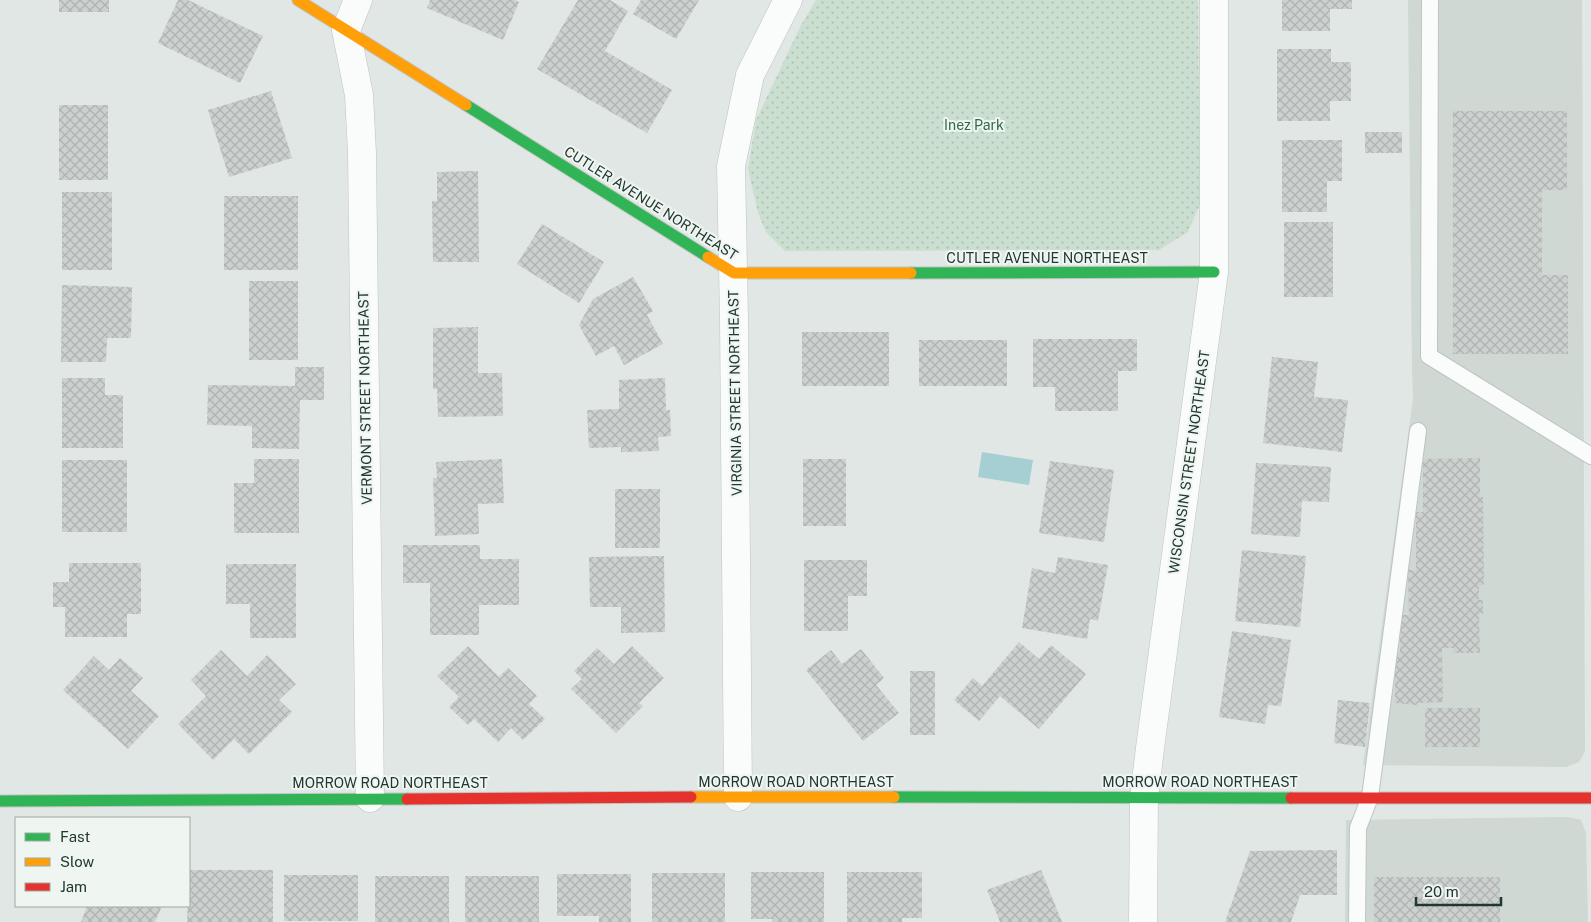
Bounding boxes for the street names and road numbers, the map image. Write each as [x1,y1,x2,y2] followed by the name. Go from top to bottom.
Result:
[561,143,741,263] street label: CUTLER AVENUE NORTHEAST
[946,250,1148,266] street label: CUTLER AVENUE NORTHEAST
[725,290,745,496] street label: VIRGINIA STREET NORTHEAST
[355,291,375,505] street label: VERMONT STREET NORTHEAST
[1165,349,1213,575] street label: WISCONSIN STREET NORTHEAST
[698,774,894,790] street label: MORROW ROAD NORTHEAST
[1102,774,1298,790] street label: MORROW ROAD NORTHEAST
[292,775,488,791] street label: MORROW ROAD NORTHEAST

